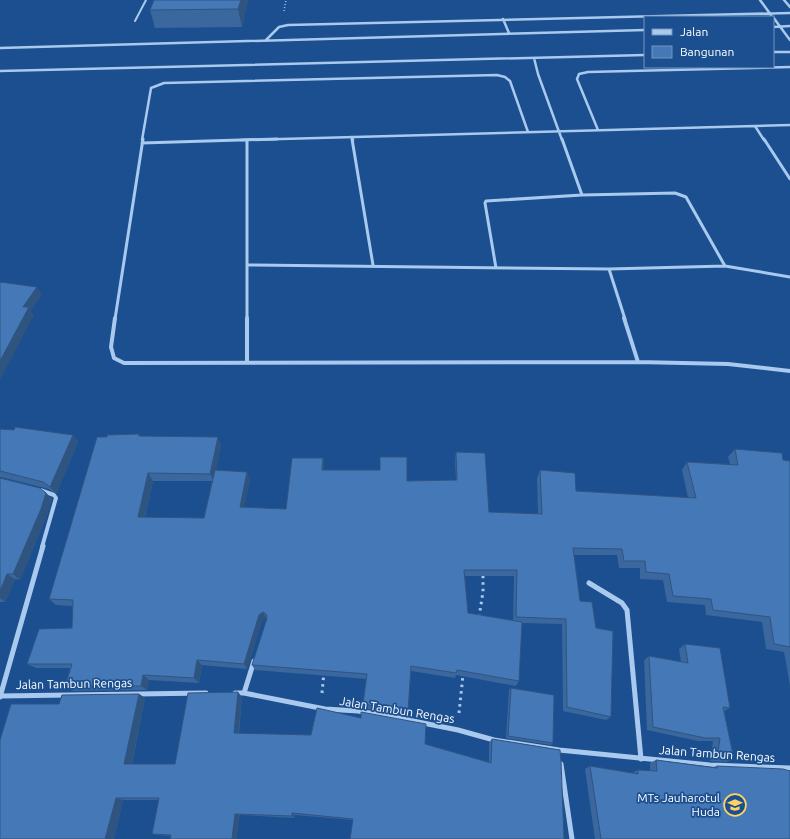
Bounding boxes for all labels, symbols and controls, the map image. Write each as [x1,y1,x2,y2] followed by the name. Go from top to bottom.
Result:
[644,16,774,68] legend
[680,25,708,38] text: Jalan
[680,45,734,58] text: Bangunan
[16,676,132,691] street label: Jalan Tambun Rengas
[339,694,456,725] street label: Jalan Tambun Rengas
[659,743,776,764] street label: Jalan Tambun Rengas
[637,791,720,818] place label: MTs Jauharotul Huda
[722,792,748,818] school or university icon: MTs Jauharotul Huda

